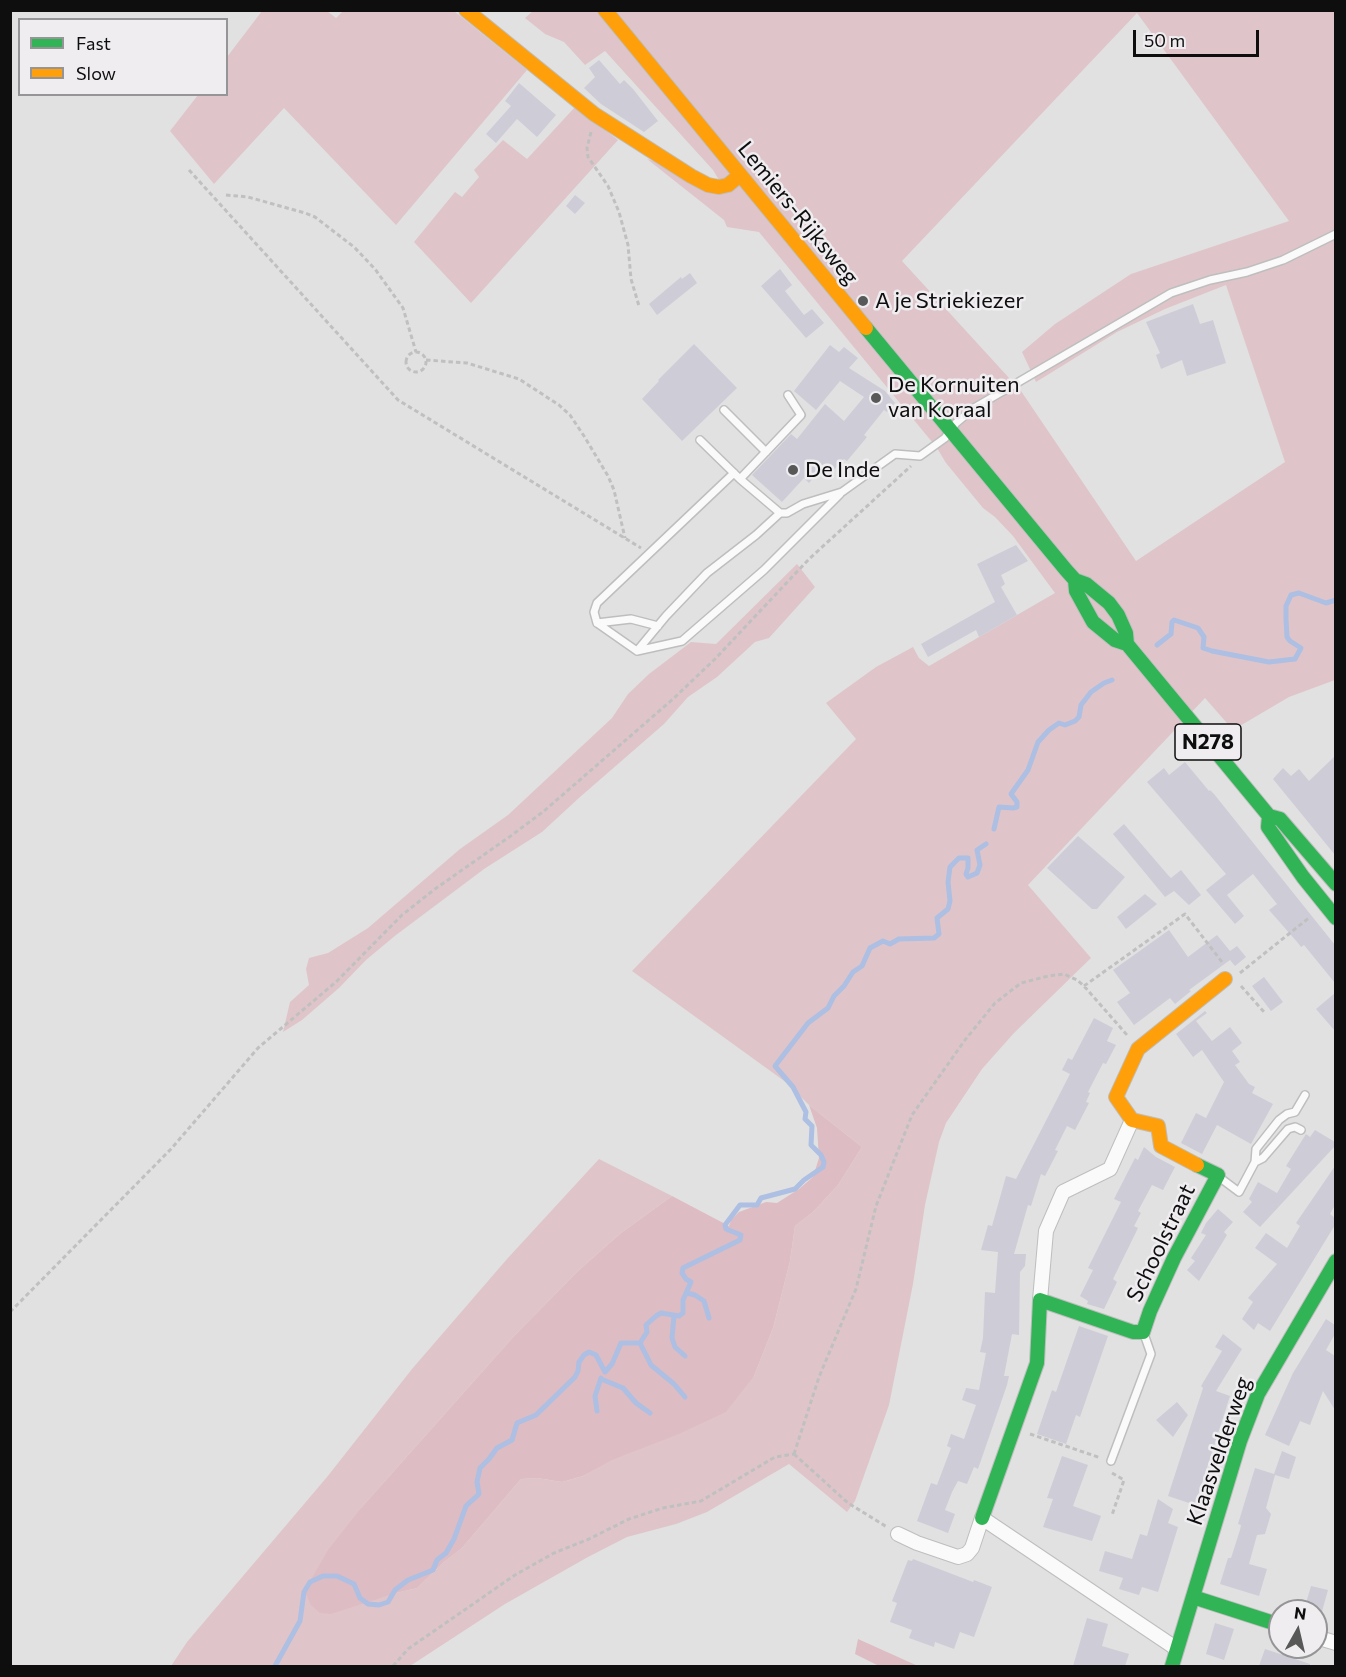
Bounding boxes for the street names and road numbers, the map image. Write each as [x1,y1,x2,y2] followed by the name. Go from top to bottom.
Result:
[732,136,864,290] street label: Lemiers-Rijksweg
[1175,724,1241,760] road number: N278
[1121,1180,1201,1306] street label: Schoolstraat
[1181,1373,1257,1529] street label: Klaasvelderweg

